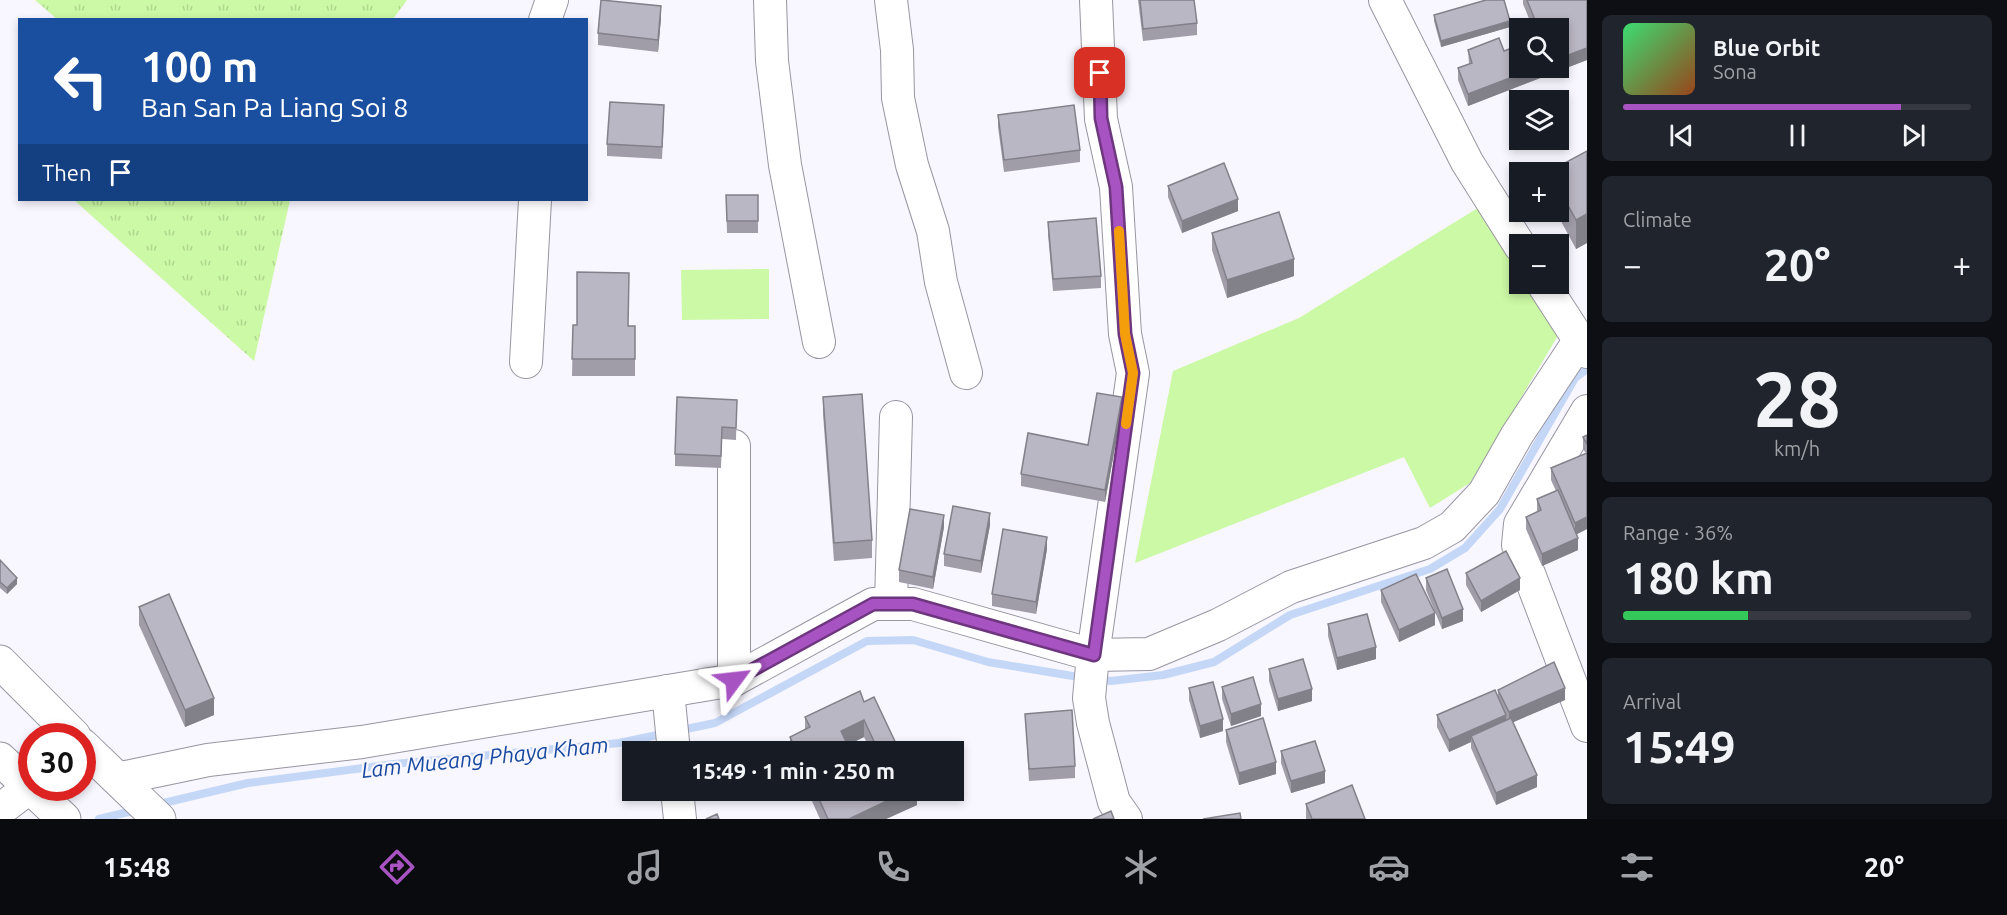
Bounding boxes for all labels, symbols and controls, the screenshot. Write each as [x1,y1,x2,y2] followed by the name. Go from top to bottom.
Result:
[1509,18,1569,294] map controls
[1509,18,1569,78] button: search
[1713,35,1820,60] text: Blue Orbit
[42,42,120,120] icon: left
[141,43,258,90] text: 100 m
[1074,47,1125,98] pin
[1083,56,1116,89] icon: arrive
[1713,60,1757,83] text: Sona
[1509,90,1569,150] button: layers
[141,92,408,122] text: Ban San Pa Liang Soi 8
[1665,119,1698,152] icon: previous
[1781,119,1814,152] icon: pause
[1897,119,1930,152] icon: next
[104,156,137,189] icon: arrive
[42,160,92,185] text: Then
[1509,162,1569,222] button: +
[1623,208,1692,231] text: Climate
[1509,234,1569,294] button: −
[1764,239,1830,290] text: 20°
[1623,246,1642,283] text: −
[1952,246,1971,283] text: +
[1753,354,1841,442] text: 28
[1774,437,1820,460] text: km/h
[1623,521,1733,544] text: Range · 36%
[1623,552,1774,603] text: 180 km
[702,648,766,712] position arrow
[1623,690,1681,713] text: Arrival
[1623,721,1736,772] text: 15:49
[18,723,96,801] speed limit sign: 30
[360,731,610,782] water label: Lam Mueang Phaya Kham
[691,758,895,783] text: 15:49 · 1 min · 250 m
[376,846,418,888] icon: directions
[624,846,666,888] icon: music
[872,846,914,888] icon: phone
[1120,846,1162,888] icon: climate
[1368,846,1410,888] icon: car
[1616,846,1658,888] icon: filters
[103,852,171,882] text: 15:48
[1864,852,1904,882] text: 20°

